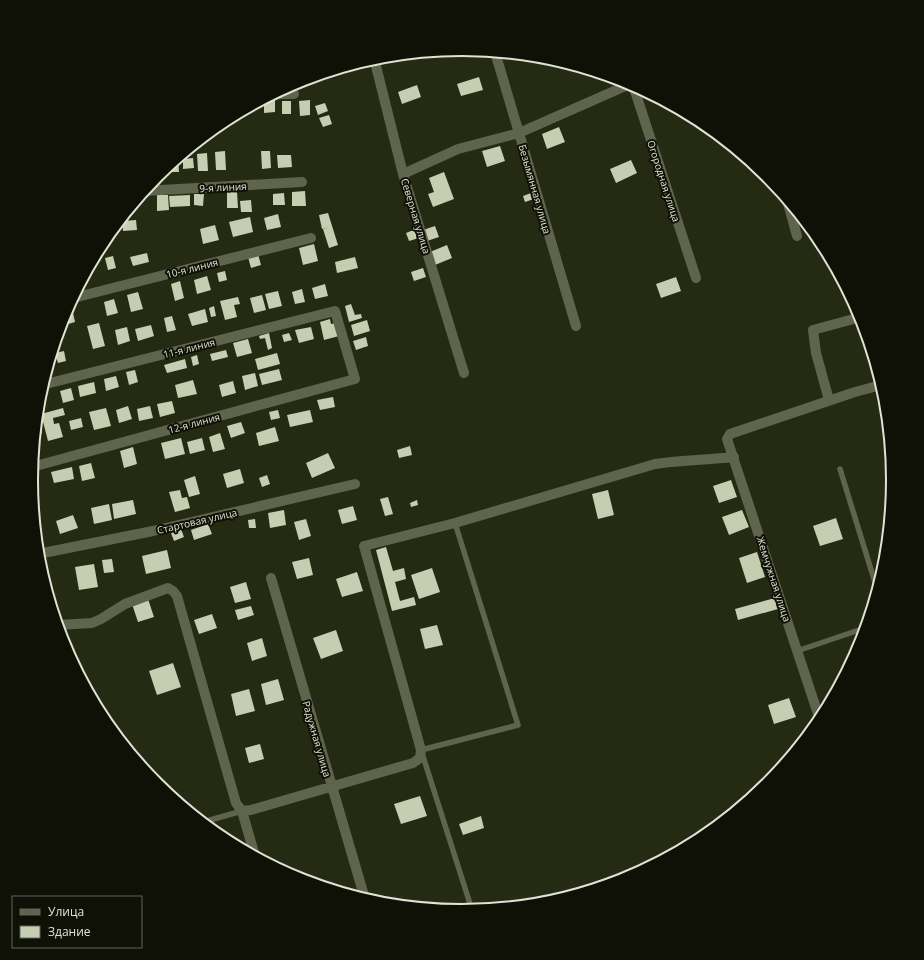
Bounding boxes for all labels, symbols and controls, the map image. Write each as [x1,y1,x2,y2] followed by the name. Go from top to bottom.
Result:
[644,138,684,224] street label: Огородная улица
[516,143,554,235] street label: Безымянная улица
[398,177,434,255] street label: Северная улица
[199,179,247,195] street label: 9-я линия
[165,255,219,281] street label: 10-я линия
[162,335,216,361] street label: 11-я линия
[167,409,221,437] street label: 12-я линия
[156,505,238,537] street label: Стартовая улица
[754,535,794,623] street label: Жемчужная улица
[299,699,335,779] street label: Радужная улица
[12,896,142,948] legend
[48,903,84,920] text: Улица
[48,923,91,940] text: Здание

